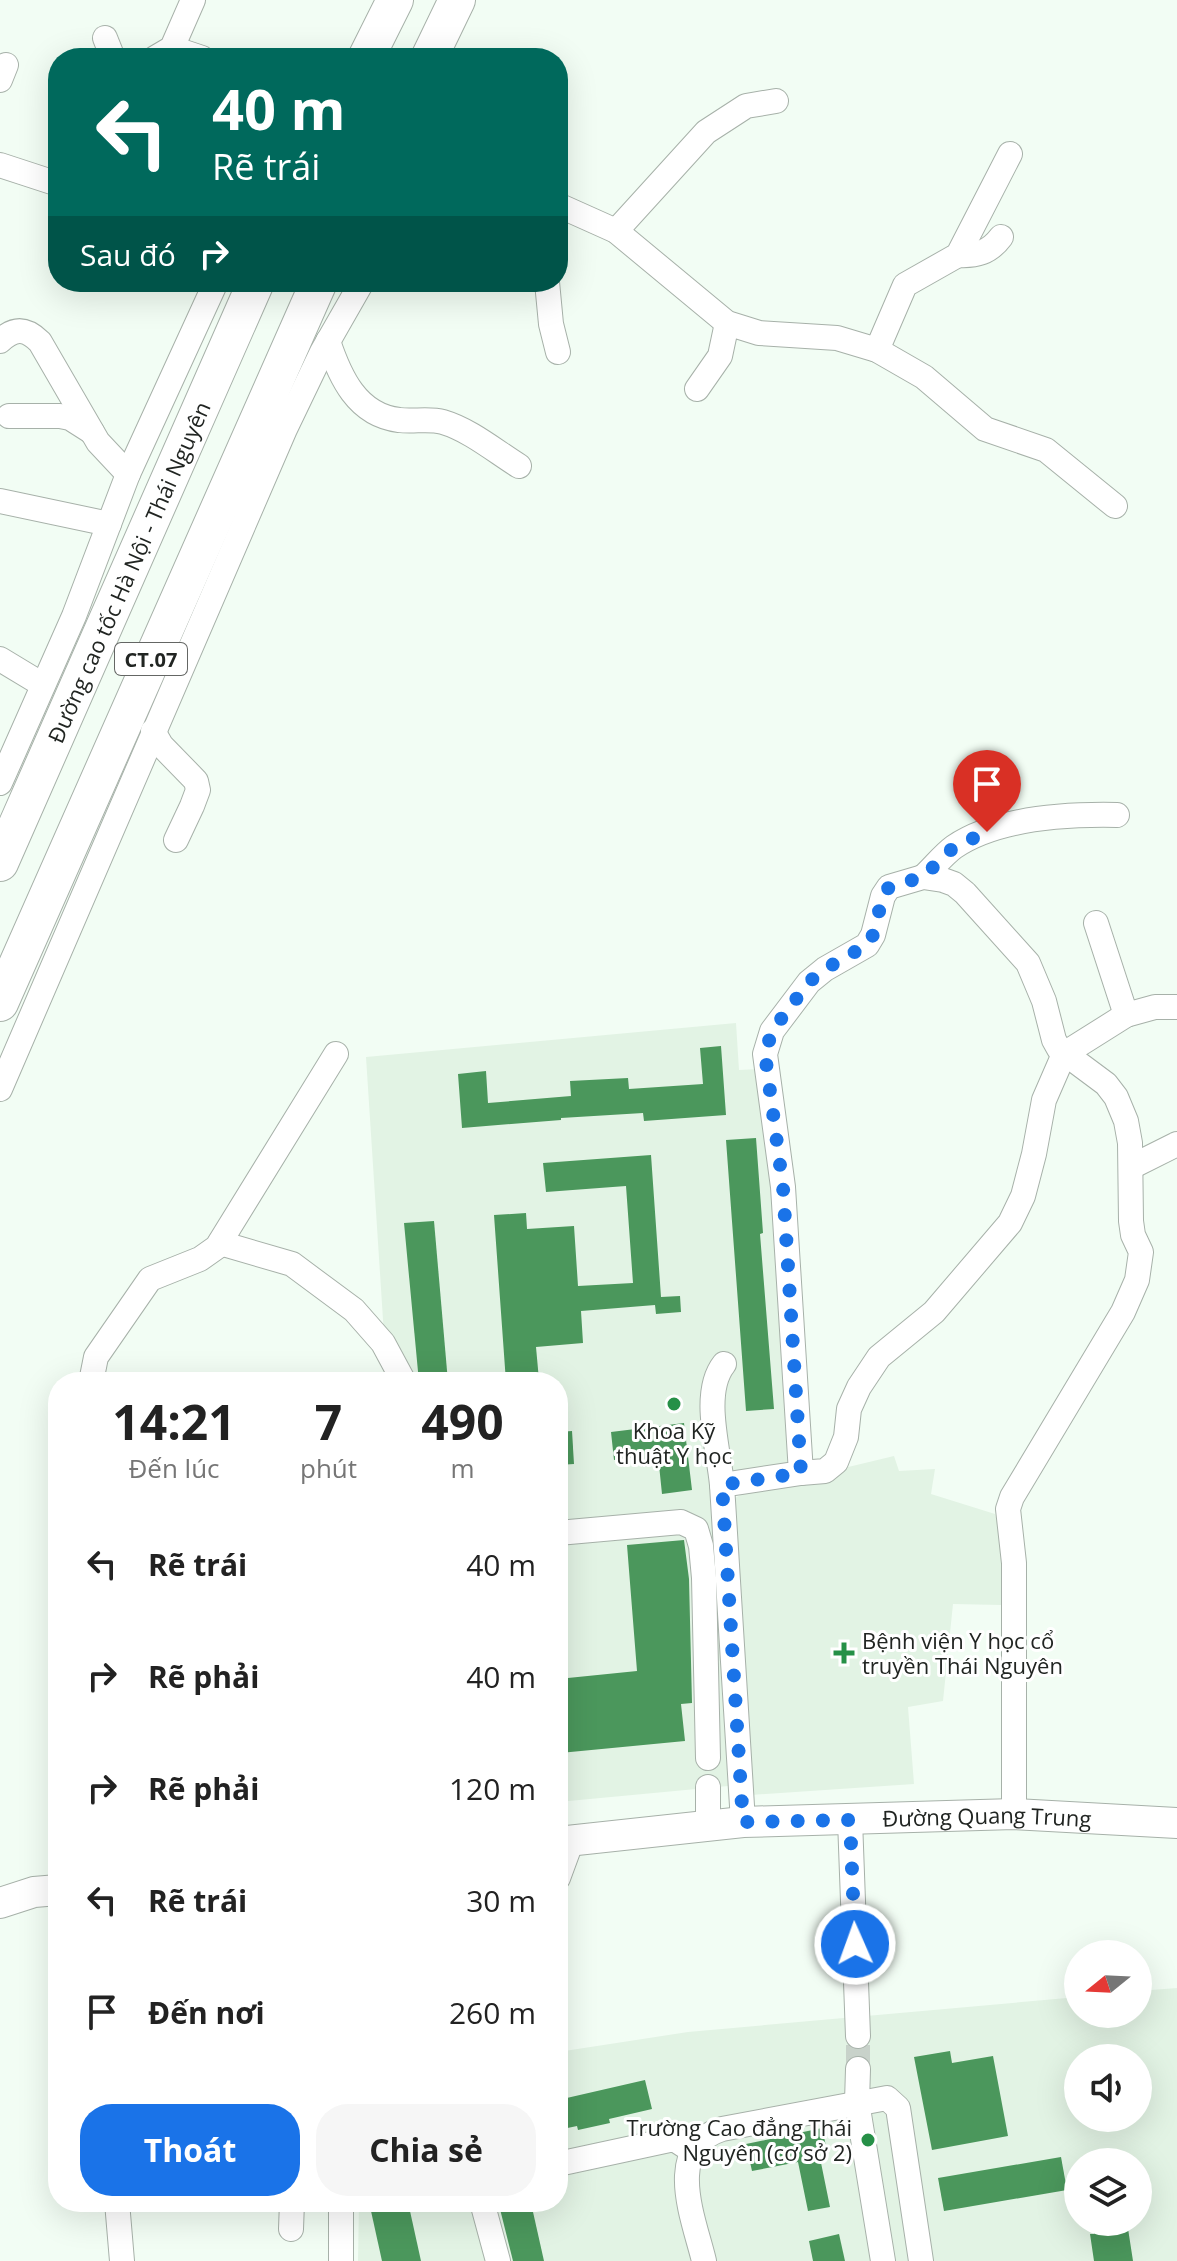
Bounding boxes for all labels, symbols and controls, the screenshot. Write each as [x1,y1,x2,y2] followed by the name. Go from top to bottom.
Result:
[212,70,346,146] text: 40 m
[80,80,184,184] icon: left
[212,142,320,191] text: Rẽ trái
[192,232,236,276] icon: right
[80,234,176,275] text: Sau đó
[40,396,217,748] street label: Đường cao tốc Hà Nội - Thái Nguyên
[115,643,187,675] road number: CT.07
[953,750,1021,832] pin
[965,762,1009,806] icon: arrive
[112,1389,236,1454] text: 14:21
[315,1389,342,1454] text: 7
[421,1389,504,1454] text: 490
[665,1395,683,1413] marker: Khoa Kỹ thuật Y học
[616,1415,732,1470] place label: Khoa Kỹ thuật Y học
[128,1450,220,1486] text: Đến lúc
[300,1450,357,1486] text: phút
[450,1450,475,1486] text: m
[80,1542,124,1586] icon: left
[148,1544,247,1585] text: Rẽ trái
[466,1544,536,1585] text: 40 m
[862,1625,1063,1680] place label: Bệnh viện Y học cổ truyền Thái Nguyên
[833,1642,855,1664] marker: Bệnh viện Y học cổ truyền Thái Nguyên
[80,1654,124,1698] icon: right
[148,1656,259,1697] text: Rẽ phải
[466,1656,536,1697] text: 40 m
[80,1766,124,1810] icon: right
[148,1768,259,1809] text: Rẽ phải
[449,1768,536,1809] text: 120 m
[882,1799,1092,1833] street label: Đường Quang Trung
[80,1878,124,1922] icon: left
[148,1880,247,1921] text: Rẽ trái
[466,1880,536,1921] text: 30 m
[813,1902,897,1986] position arrow
[1064,1940,1152,2028] north arrow
[1064,1940,1152,2236] map controls
[80,1990,124,2034] icon: arrive
[148,1992,265,2033] text: Đến nơi
[449,1992,536,2033] text: 260 m
[1064,2044,1152,2132] button: sound
[80,2104,300,2196] button: Thoát
[316,2104,536,2196] button: Chia sẻ
[626,2112,852,2167] place label: Trường Cao đẳng Thái Nguyên (cơ sở 2)
[859,2131,877,2149] marker: Trường Cao đẳng Thái Nguyên (cơ sở 2)
[1064,2148,1152,2236] button: layers

